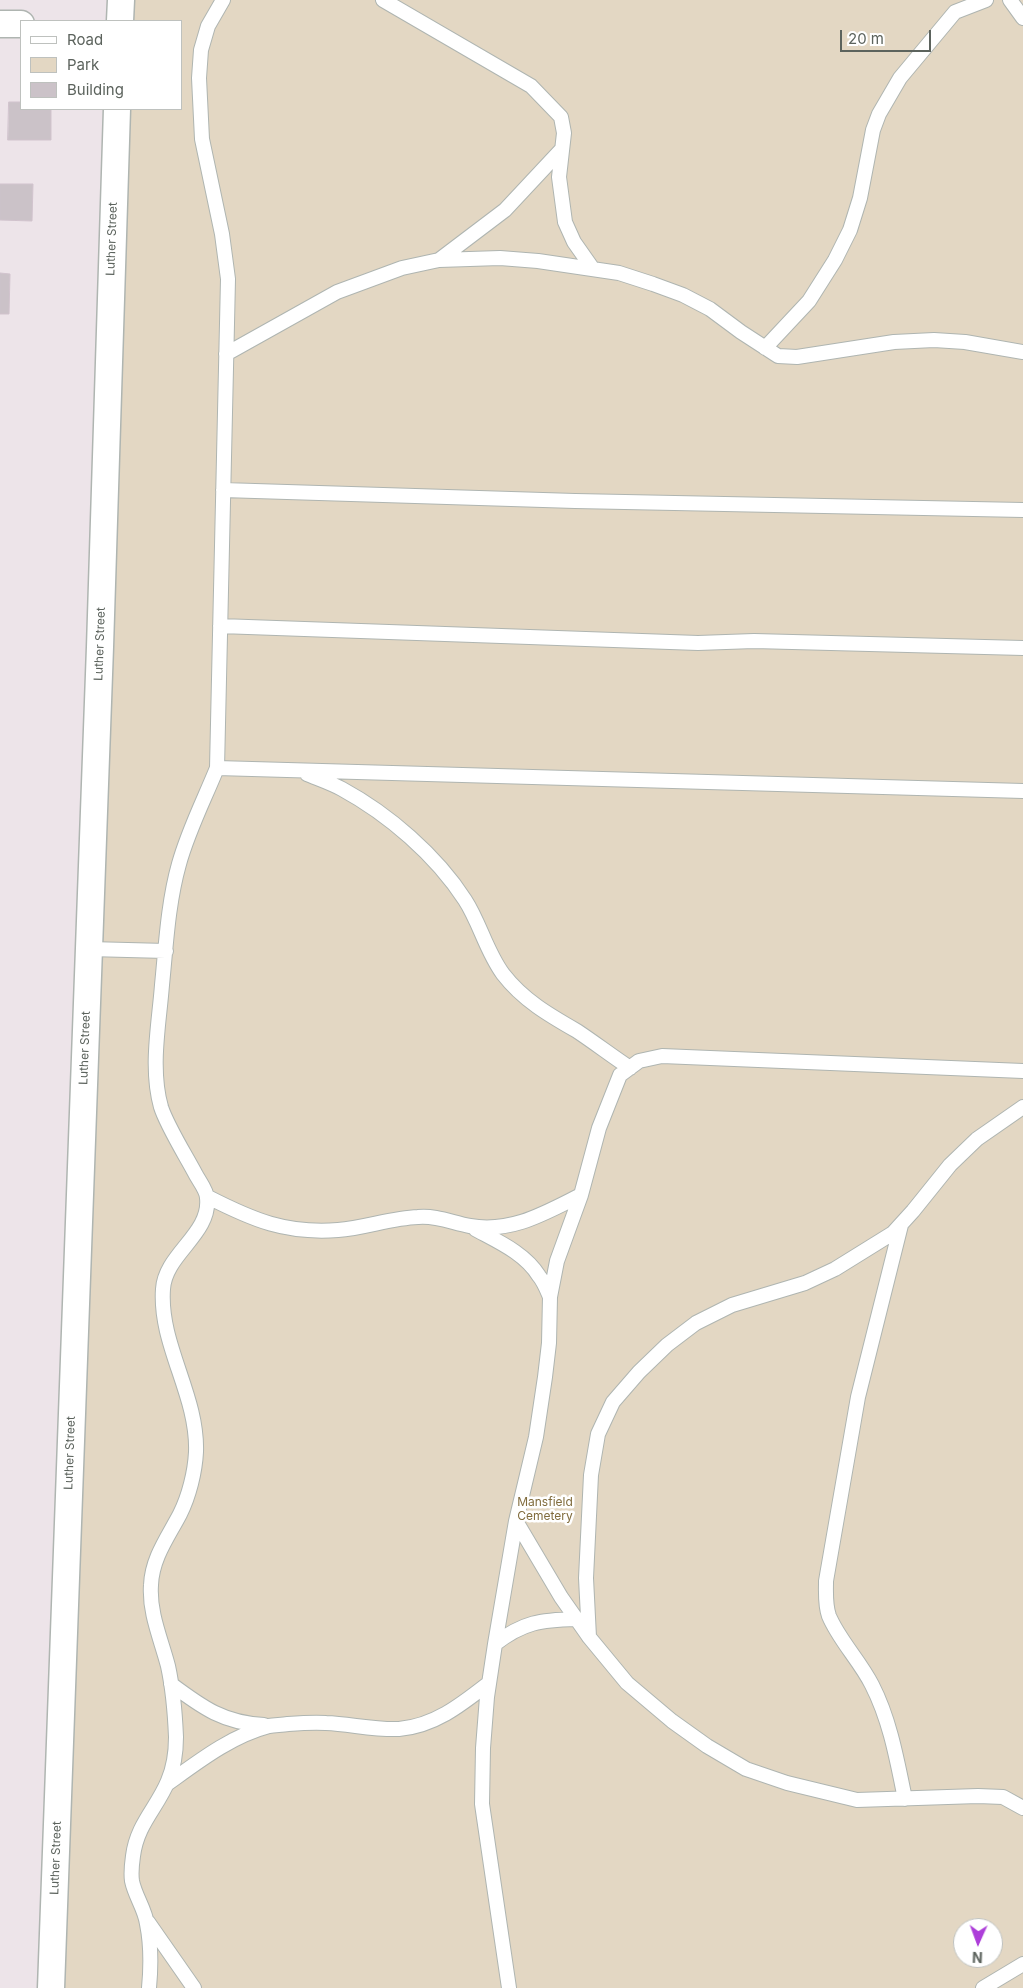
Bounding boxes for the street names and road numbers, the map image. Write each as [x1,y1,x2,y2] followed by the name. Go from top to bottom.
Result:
[104,202,120,276] street label: Luther Street
[92,607,108,681] street label: Luther Street
[77,1011,93,1085] street label: Luther Street
[62,1416,78,1490] street label: Luther Street
[48,1821,64,1895] street label: Luther Street

